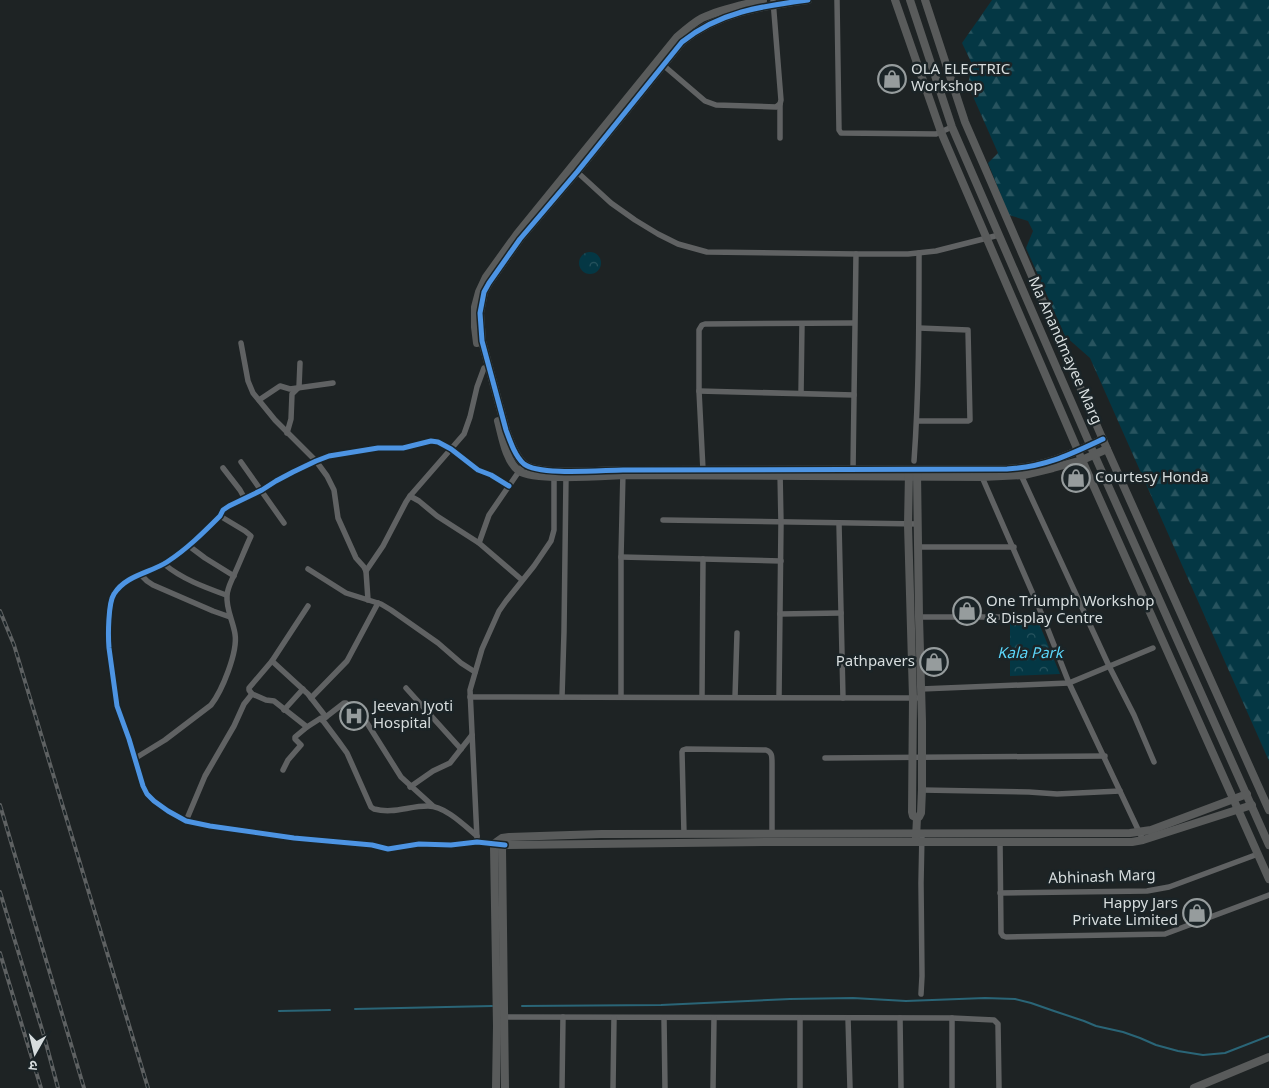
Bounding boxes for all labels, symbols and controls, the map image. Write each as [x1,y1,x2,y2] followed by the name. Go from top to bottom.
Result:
[911,61,1011,97] place label: OLA ELECTRIC Workshop
[877,64,907,94] shop icon: OLA ELECTRIC Workshop
[1023,274,1105,428] street label: Ma Anandmayee Marg
[1061,463,1091,493] shop icon: Courtesy Honda
[1095,469,1209,488] place label: Courtesy Honda
[986,593,1154,629] place label: One Triumph Workshop & Display Centre
[952,596,982,626] shop icon: One Triumph Workshop & Display Centre
[997,645,1065,664] park label: Kala Park
[919,647,949,677] shop icon: Pathpavers
[836,653,915,672] place label: Pathpavers
[371,698,453,734] place label: Jeevan Jyoti Hospital
[339,701,369,731] hospital icon: Jeevan Jyoti Hospital
[1048,867,1156,889] street label: Abhinash Marg
[1072,895,1178,931] place label: Happy Jars Private Limited
[1182,898,1212,928] shop icon: Happy Jars Private Limited
[10,1028,60,1078] north arrow
[27,1054,39,1074] text: उ

